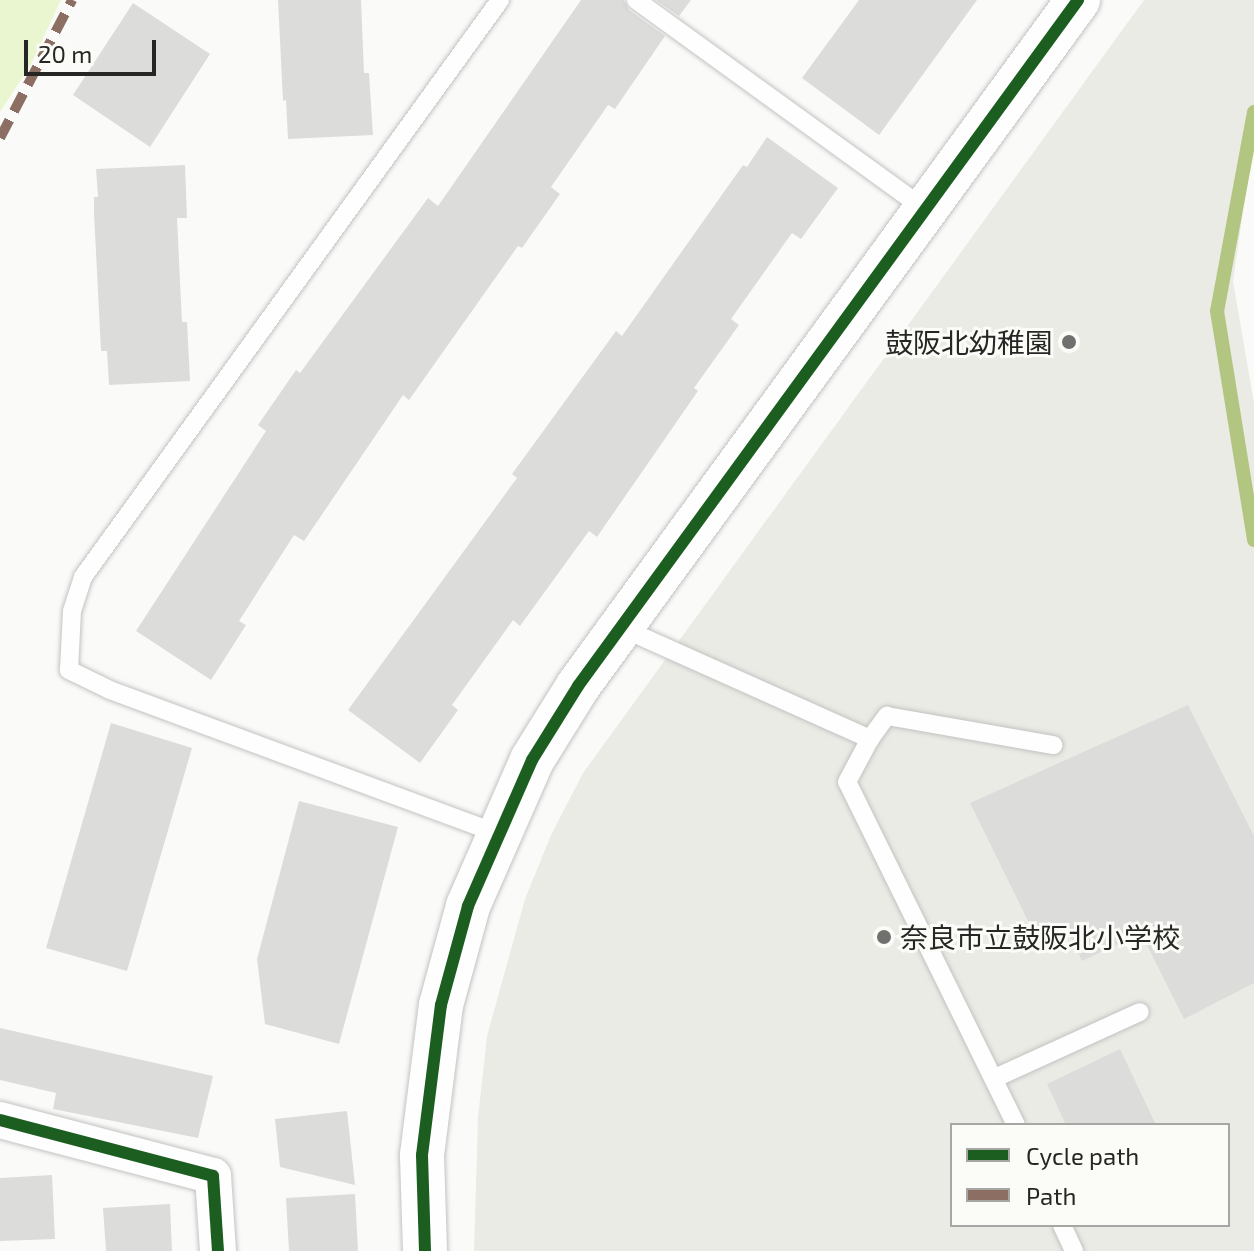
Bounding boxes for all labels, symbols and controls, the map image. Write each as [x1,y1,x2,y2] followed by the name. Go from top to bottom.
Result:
[28,24,160,74] scale bar
[38,39,92,68] text: 20 m
[885,325,1053,359] place label: 鼓阪北幼稚園
[1060,333,1078,351] marker: 鼓阪北幼稚園
[900,920,1180,954] place label: 奈良市立鼓阪北小学校
[875,928,893,946] marker: 奈良市立鼓阪北小学校
[950,1123,1230,1227] legend
[1026,1141,1139,1170] text: Cycle path
[1026,1181,1076,1210] text: Path

